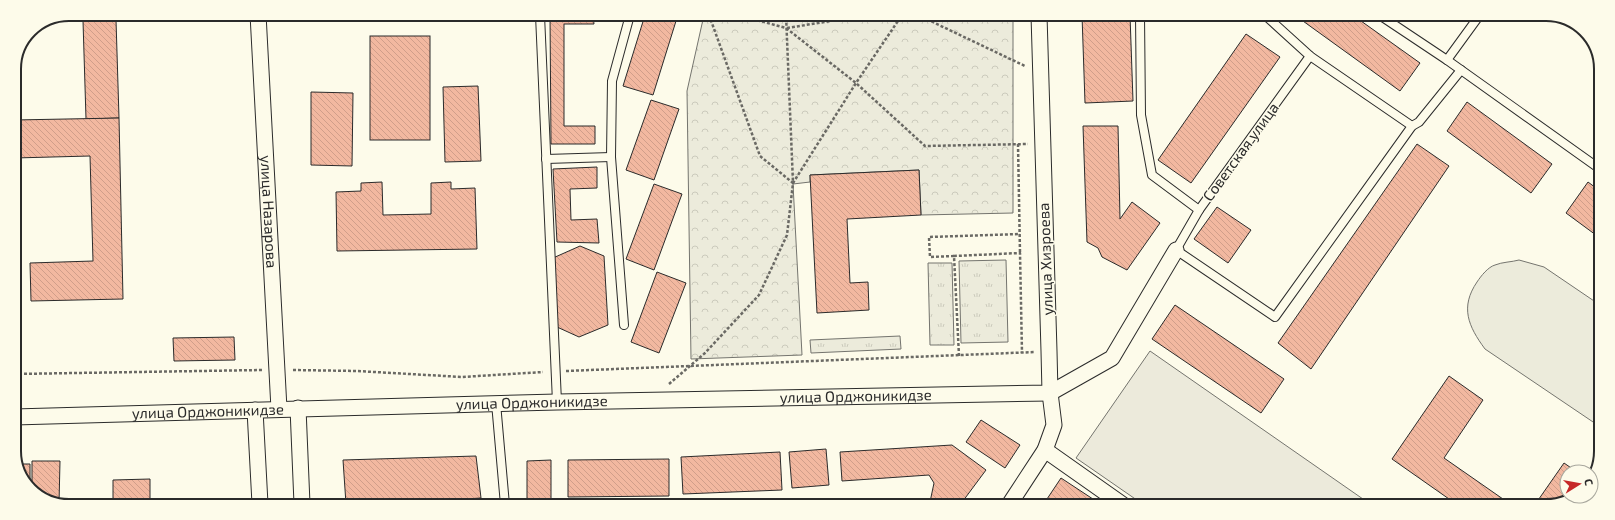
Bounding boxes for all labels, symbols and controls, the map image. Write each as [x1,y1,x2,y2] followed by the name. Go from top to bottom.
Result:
[1198,99,1283,205] street label: Советская улица
[257,155,282,269] street label: улица Назарова
[1034,202,1057,316] street label: улица Хизроева
[780,385,932,407] street label: улица Орджоникидзе
[456,391,608,414] street label: улица Орджоникидзе
[132,400,284,423] street label: улица Орджоникидзе
[1559,464,1599,504] north arrow
[1582,478,1596,487] text: С

